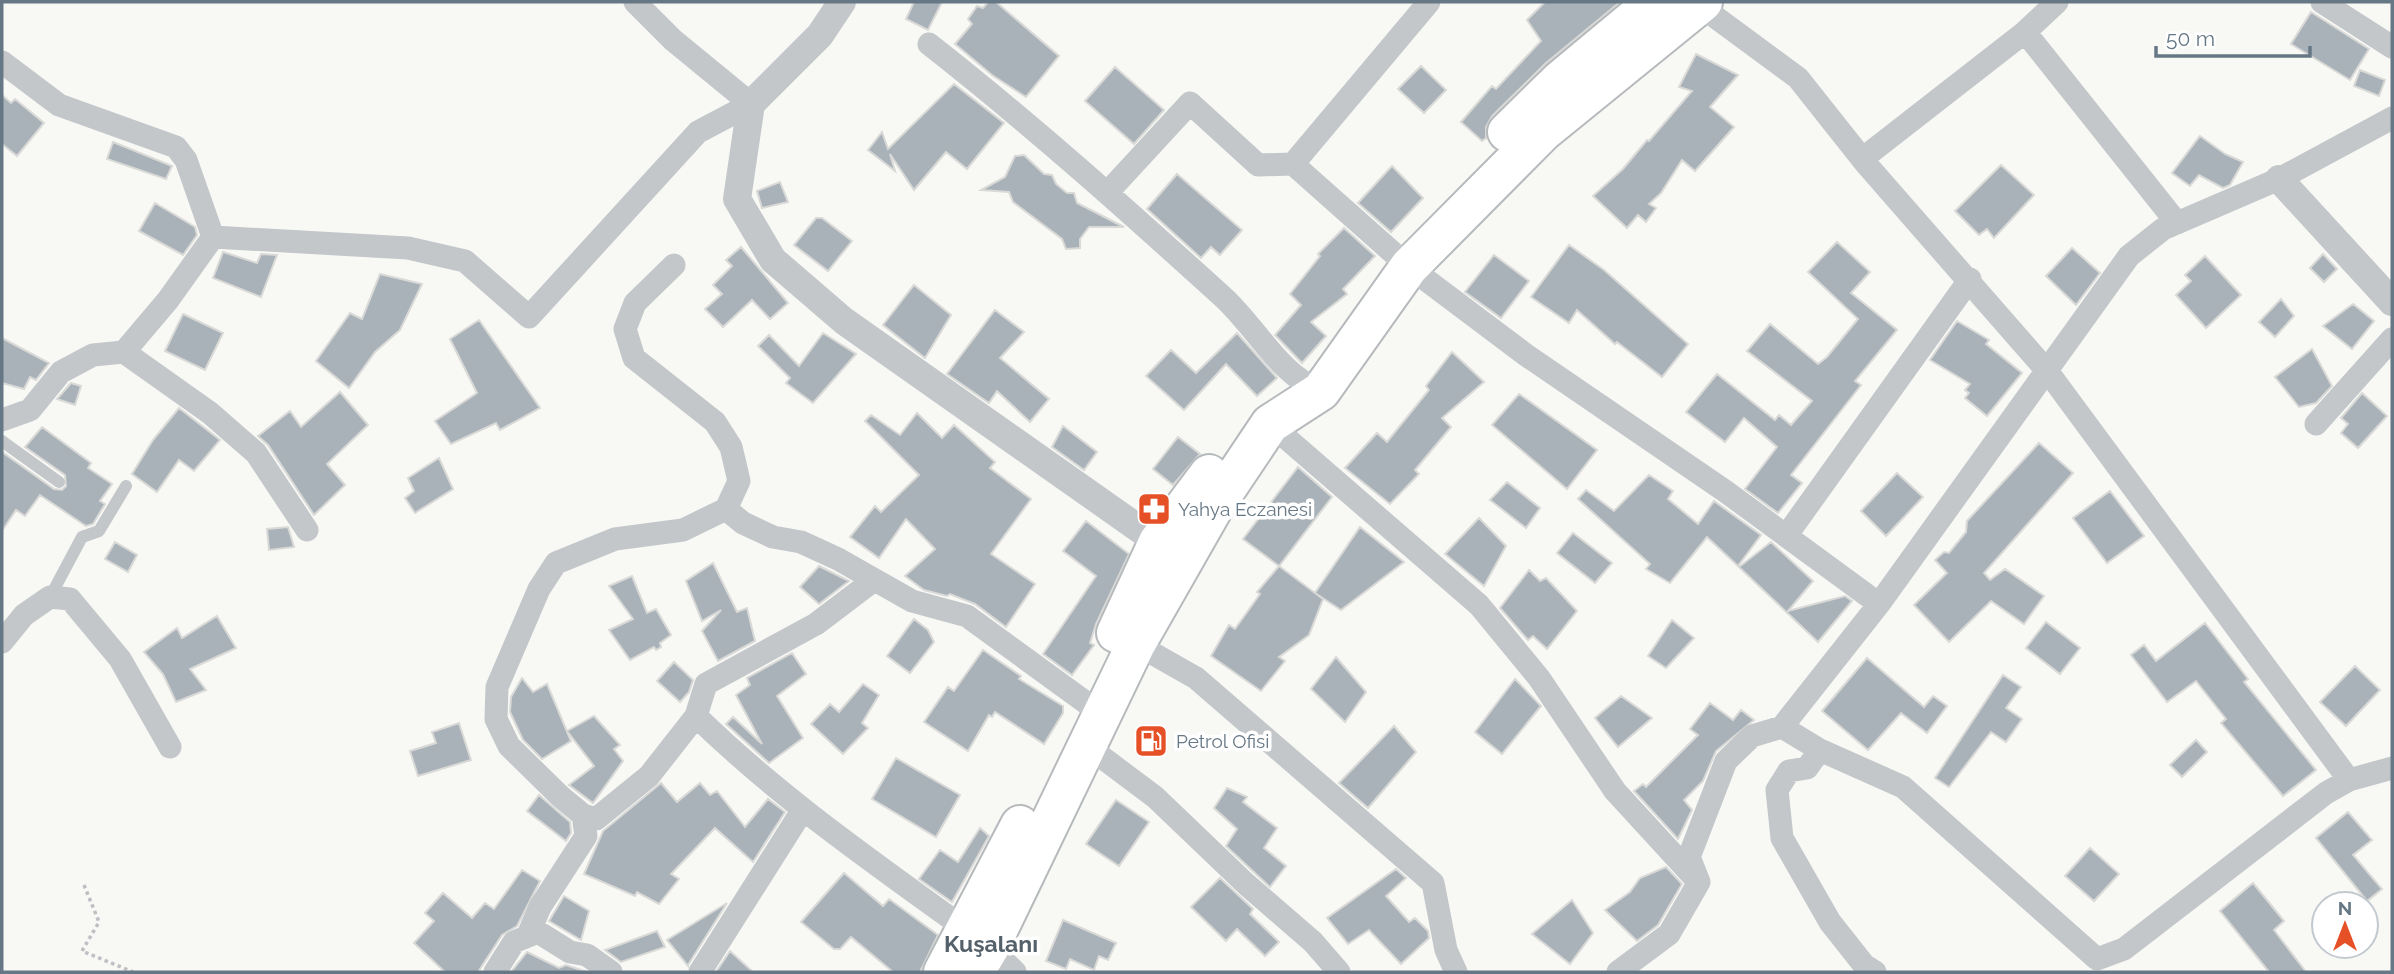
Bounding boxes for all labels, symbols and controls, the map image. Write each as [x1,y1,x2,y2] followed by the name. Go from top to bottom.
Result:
[2156,14,2310,58] scale bar
[2166,26,2215,51] text: 50 m
[1135,490,1173,528] pharmacy icon: Yahya Eczanesi
[1178,498,1312,520] place label: Yahya Eczanesi
[1132,722,1170,760] fuel station icon: Petrol Ofisi
[1176,730,1269,752] place label: Petrol Ofisi
[2310,890,2380,960] north arrow
[2338,897,2352,919] text: N
[944,930,1038,957] district label: Kuşalanı

